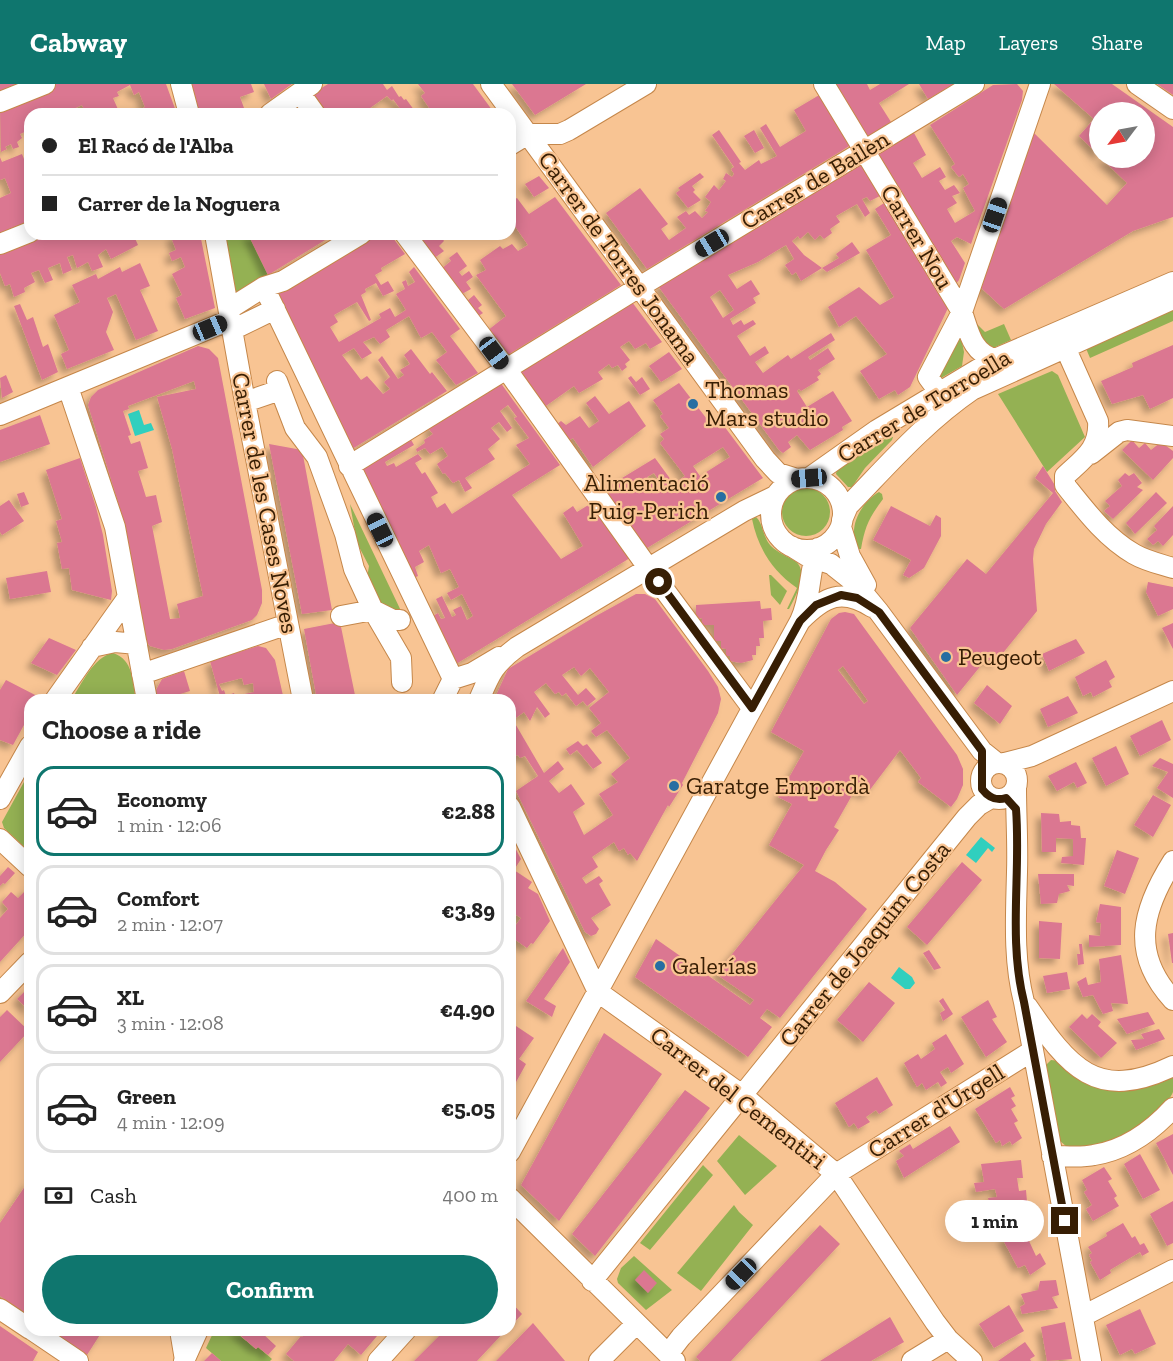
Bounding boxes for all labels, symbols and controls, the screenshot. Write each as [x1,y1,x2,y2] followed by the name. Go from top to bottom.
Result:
[30,26,127,59] text: Cabway
[926,30,966,55] text: Map
[999,30,1058,55] text: Layers
[1091,30,1143,55] text: Share
[1089,102,1155,168] north arrow
[1089,102,1155,168] map controls
[735,124,894,235] street label: Carrer de Bailèn
[78,132,234,159] text: El Racó de l'Alba
[532,146,707,370] street label: Carrer de Torres Jonama
[875,179,960,295] street label: Carrer Nou
[78,190,280,217] text: Carrer de la Noguera
[981,195,1009,235] car
[692,226,732,260] car
[190,313,230,343] car
[476,333,512,373] car
[832,342,1016,469] street label: Carrer de Torroella
[226,370,305,636] street label: Carrer de les Cases Noves
[705,375,829,432] place label: Thomas Mars studio
[686,397,700,411] marker: Thomas Mars studio
[790,467,828,489] car
[584,468,710,525] place label: Alimentació Puig-Perich
[714,490,728,504] marker: Alimentació Puig-Perich
[364,510,396,550] car
[645,568,672,595] route start
[958,642,1042,671] place label: Peugeot
[939,650,953,664] marker: Peugeot
[42,714,201,746] text: Choose a ride
[686,771,870,800] place label: Garatge Empordà
[667,779,681,793] marker: Garatge Empordà
[45,784,99,838] icon: car
[117,786,207,813] text: Economy
[441,798,495,825] text: €2.88
[117,813,222,837] text: 1 min · 12:06
[773,835,956,1052] street label: Carrer de Joaquim Costa
[45,883,99,937] icon: car
[117,885,199,912] text: Comfort
[442,897,495,924] text: €3.89
[117,912,223,936] text: 2 min · 12:07
[672,951,757,980] place label: Galerías
[653,959,667,973] marker: Galerías
[45,982,99,1036] icon: car
[117,984,144,1011] text: XL
[440,996,495,1023] text: €4.90
[117,1011,224,1035] text: 3 min · 12:08
[645,1020,832,1175] street label: Carrer del Cementiri
[862,1057,1009,1164] street label: Carrer d'Urgell
[45,1081,99,1135] icon: car
[117,1083,176,1110] text: Green
[441,1095,495,1122] text: €5.05
[117,1110,225,1134] text: 4 min · 12:09
[42,1179,75,1212] icon: cash
[90,1182,137,1209] text: Cash
[442,1183,498,1207] text: 400 m
[945,1200,1044,1242] callout: 1 min
[1051,1207,1078,1234] route end
[971,1209,1018,1233] text: 1 min
[42,1255,498,1324] button: Confirm
[722,1255,760,1293] car

